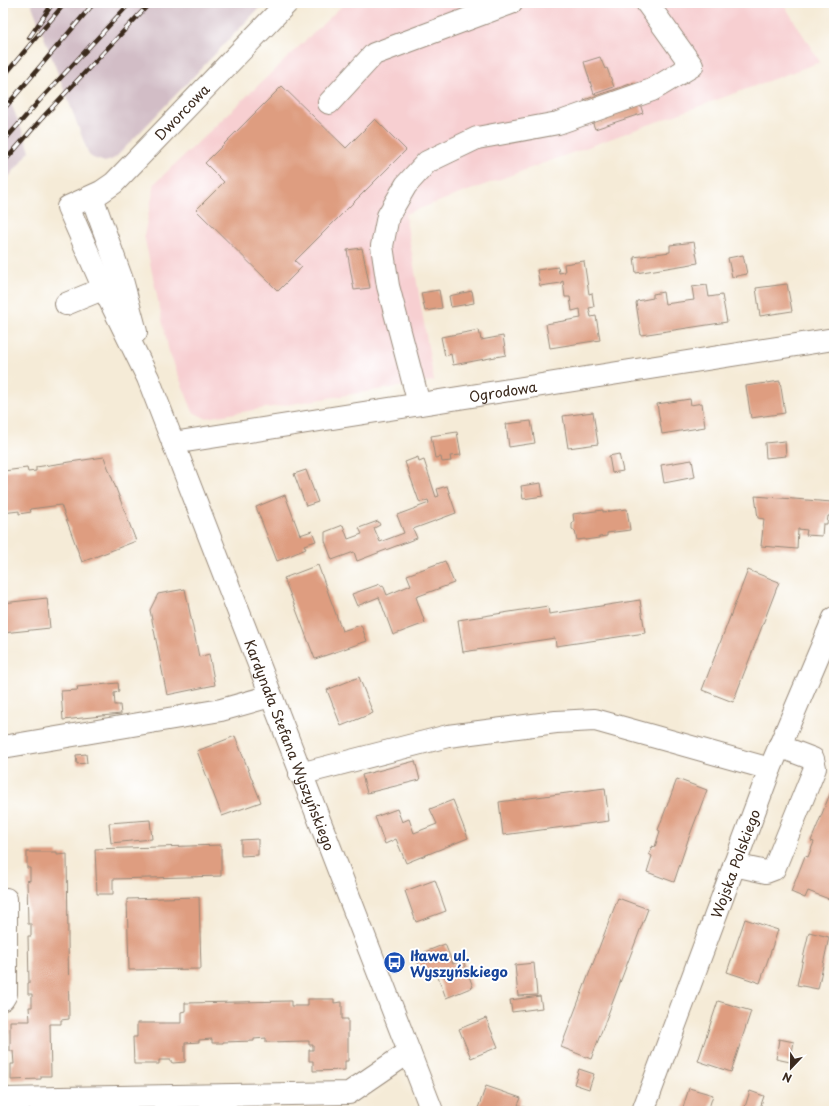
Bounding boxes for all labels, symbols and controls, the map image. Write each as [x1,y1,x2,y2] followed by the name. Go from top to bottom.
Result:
[150,79,214,145] street label: Dworcowa
[467,375,539,407] street label: Ogrodowa
[240,636,341,854] street label: Kardynała Stefana Wyszyńskiego
[705,806,765,921] street label: Wojska Polskiego
[410,945,508,982] place label: Iława ul. Wyszyńskiego
[381,950,407,976] bus stop icon: Iława ul. Wyszyńskiego
[771,1048,811,1088] north arrow
[780,1068,794,1087] text: N

